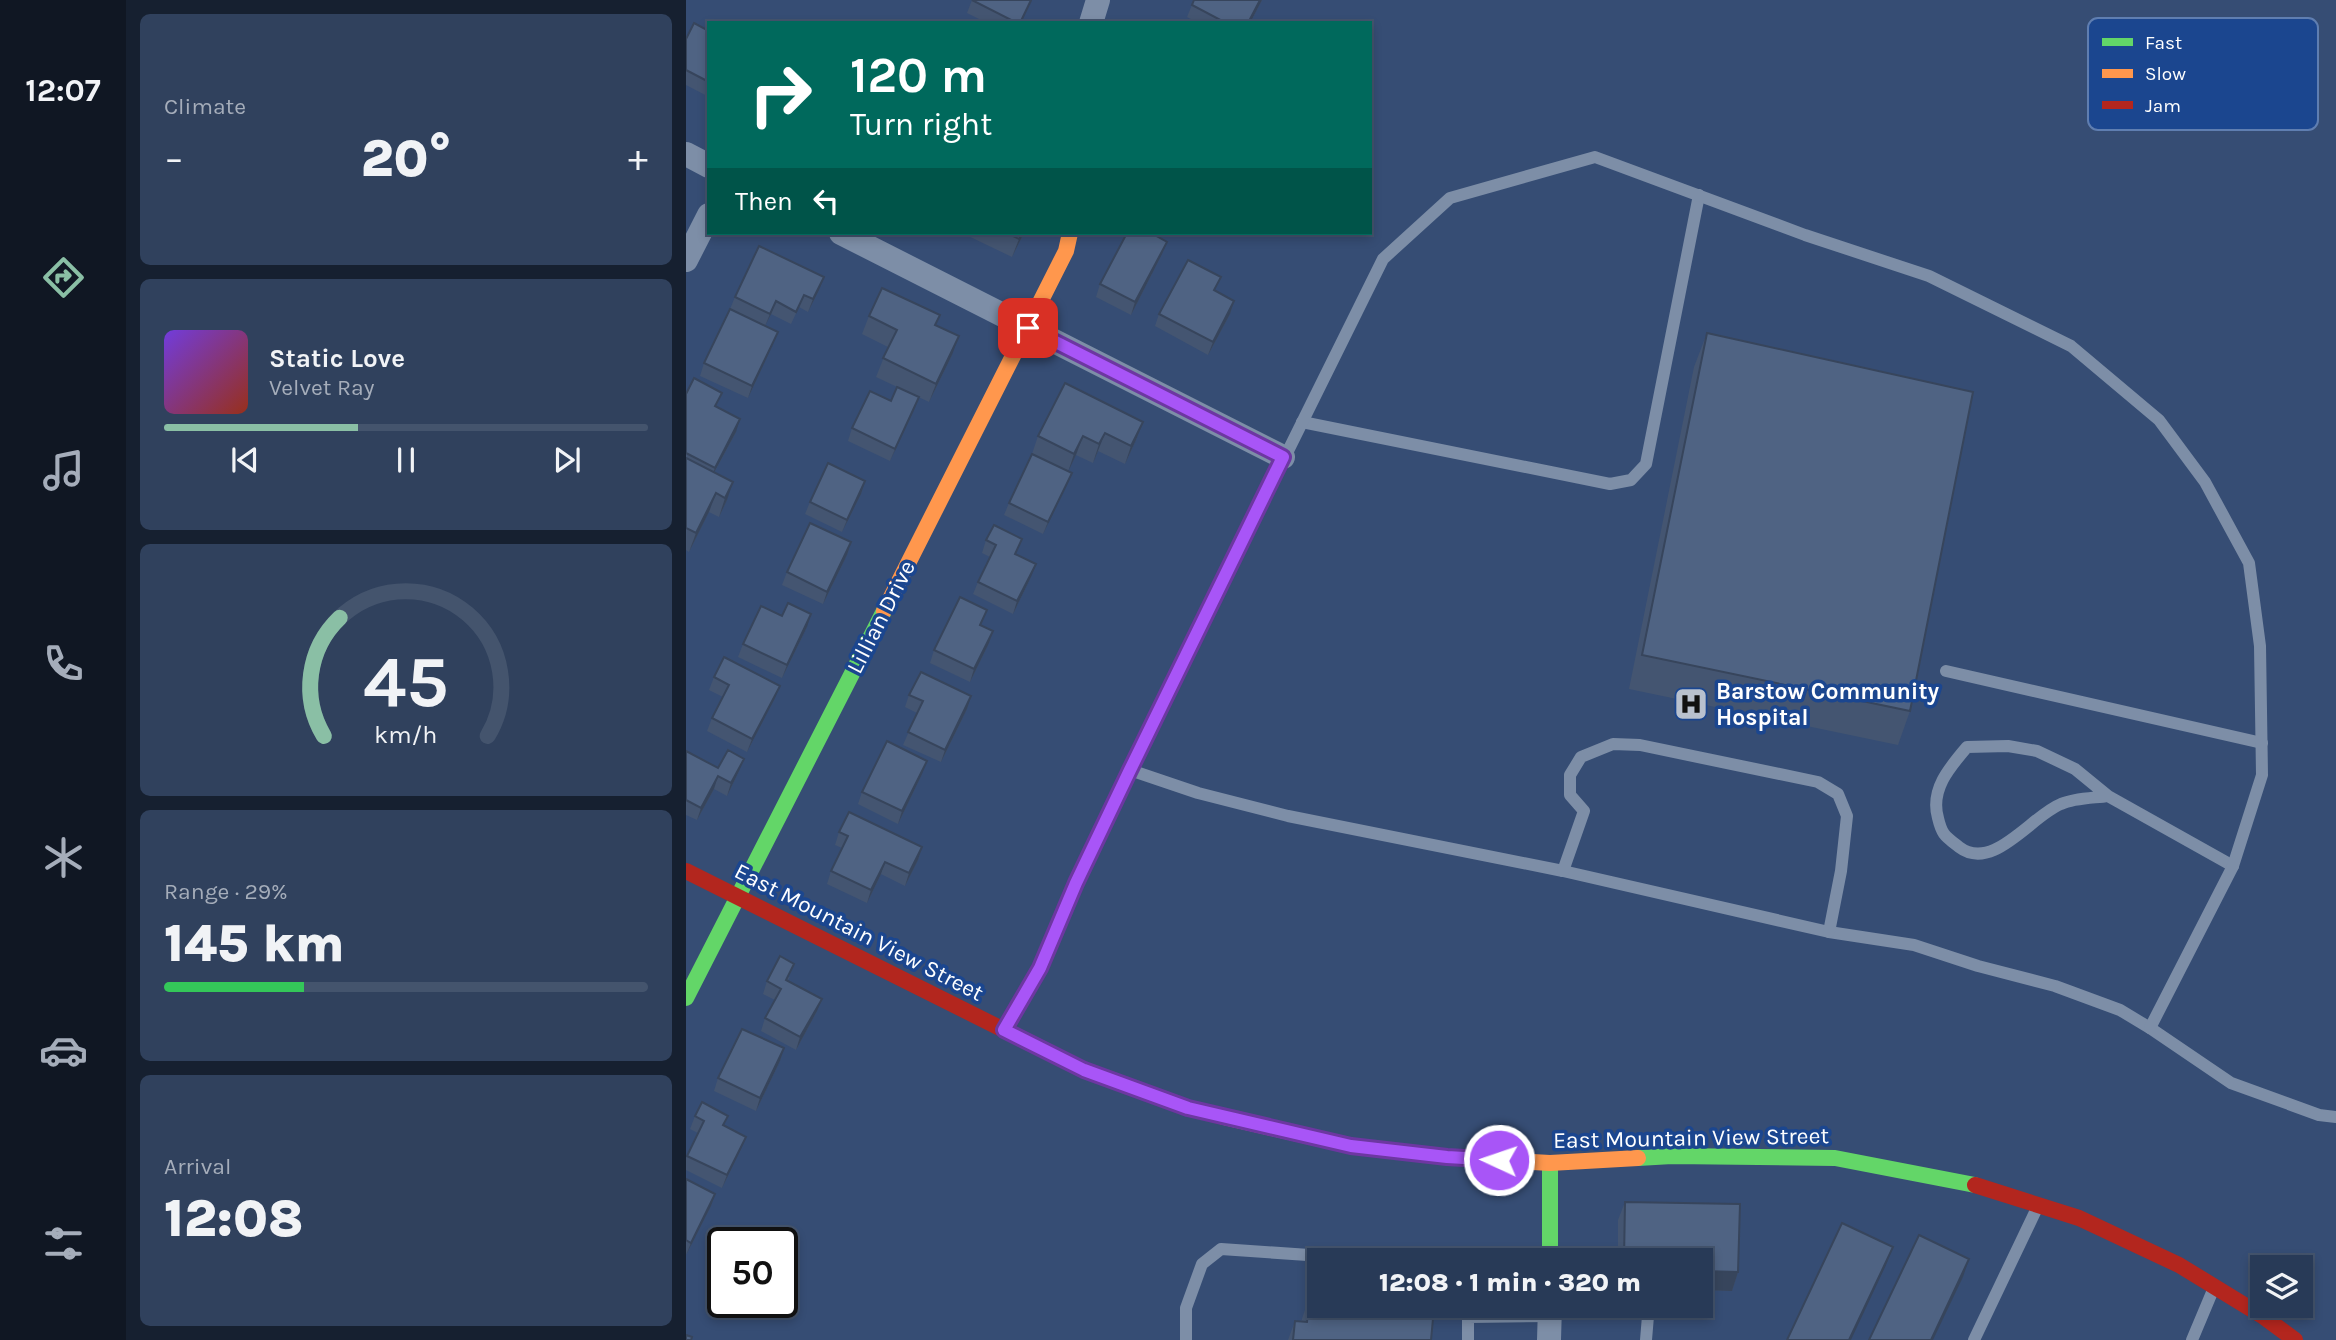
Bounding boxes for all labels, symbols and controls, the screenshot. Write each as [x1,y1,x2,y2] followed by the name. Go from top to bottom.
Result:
[2088,18,2318,130] legend
[2145,32,2182,54] text: Fast
[850,47,987,104] text: 120 m
[735,49,826,140] icon: right
[2145,63,2186,85] text: Slow
[25,72,101,109] text: 12:07
[164,93,246,120] text: Climate
[2145,95,2181,117] text: Jam
[850,106,992,143] text: Turn right
[361,128,451,189] text: 20°
[164,136,184,181] text: −
[628,136,648,181] text: +
[807,182,845,220] icon: left
[735,186,793,217] text: Then
[39,253,88,302] icon: directions
[998,298,1058,358] pin
[1009,309,1047,347] icon: arrive
[269,343,405,374] text: Static Love
[269,374,374,401] text: Velvet Ray
[226,441,264,479] icon: previous
[387,441,425,479] icon: pause
[548,441,586,479] icon: next
[39,446,88,495] icon: music
[841,556,921,678] street label: Lillian Drive
[39,639,88,688] icon: phone
[363,639,449,724] text: 45
[1716,678,1939,731] place label: Barstow Community Hospital
[1672,685,1710,723] hospital icon: Barstow Community Hospital
[374,720,438,749] text: km/h
[39,833,88,882] icon: climate
[730,857,988,1007] street label: East Mountain View Street
[164,878,288,905] text: Range · 29%
[164,913,345,974] text: 145 km
[39,1026,88,1075] icon: car
[1553,1122,1830,1154] street label: East Mountain View Street
[1462,1123,1536,1197] position arrow
[164,1153,231,1180] text: Arrival
[164,1188,303,1249] text: 12:08
[39,1219,88,1268] icon: filters
[707,1227,798,1318] speed limit sign: 50
[2250,1255,2313,1318] map controls
[2250,1255,2313,1318] button: layers
[1379,1267,1641,1298] text: 12:08 · 1 min · 320 m

